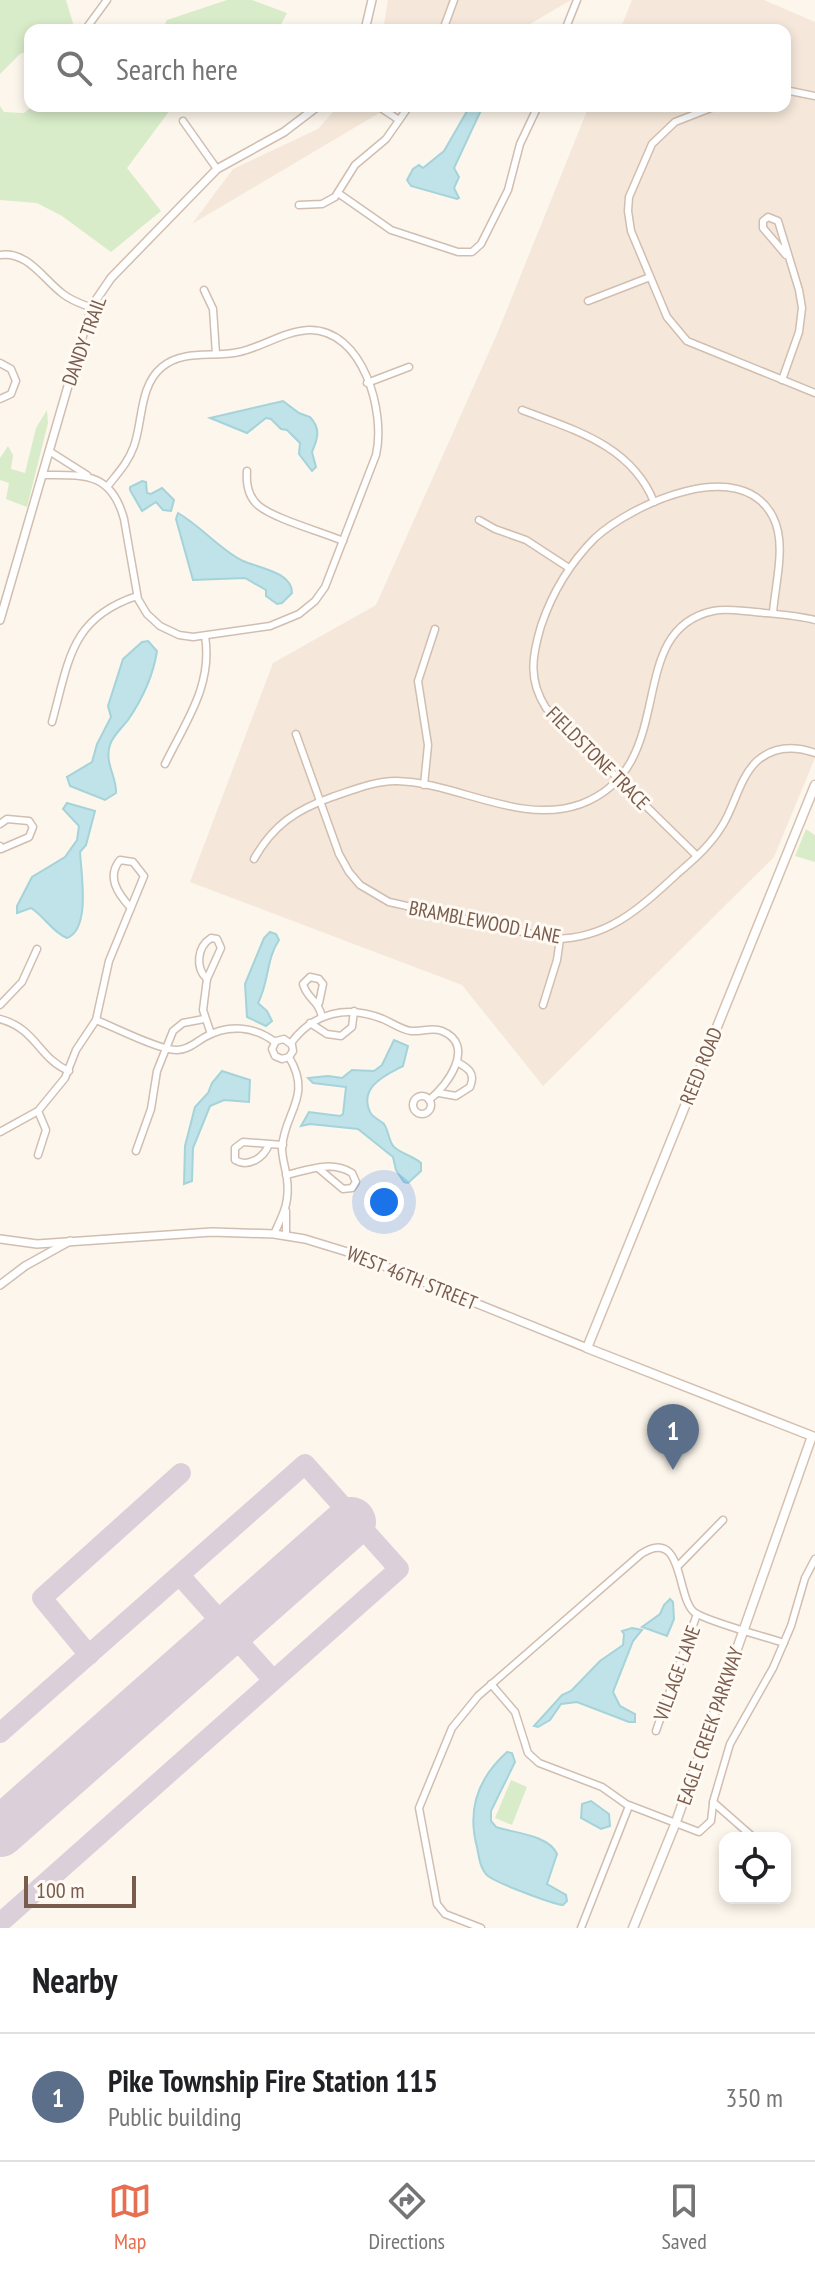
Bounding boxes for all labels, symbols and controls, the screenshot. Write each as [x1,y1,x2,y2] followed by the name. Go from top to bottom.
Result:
[24,24,791,112] search box
[52,46,96,90] icon: search
[116,49,238,88] text: Search here
[56,292,112,389] street label: DANDY TRAIL
[541,701,655,815] street label: FIELDSTONE TRACE
[407,895,563,949] street label: BRAMBLEWOOD LANE
[674,1024,728,1108] street label: REED ROAD
[364,1182,404,1222] your location
[343,1240,481,1316] street label: WEST 46TH STREET
[647,1404,699,1470] pin: 1
[647,1622,706,1725] street label: VILLAGE LANE
[671,1644,749,1808] street label: EAGLE CREEK PARKWAY
[719,1832,791,1904] map controls
[719,1832,791,1904] button: locate
[24,1872,136,1908] scale bar
[36,1876,85,1904] text: 100 m
[32,1958,117,2002] text: Nearby
[108,2061,438,2100] text: Pike Township Fire Station 115
[52,2081,64,2114] text: 1
[725,2081,783,2114] text: 350 m
[108,2100,241,2133] text: Public building
[108,2179,152,2255] tab: Map
[369,2179,445,2255] tab: Directions
[661,2179,707,2255] tab: Saved

